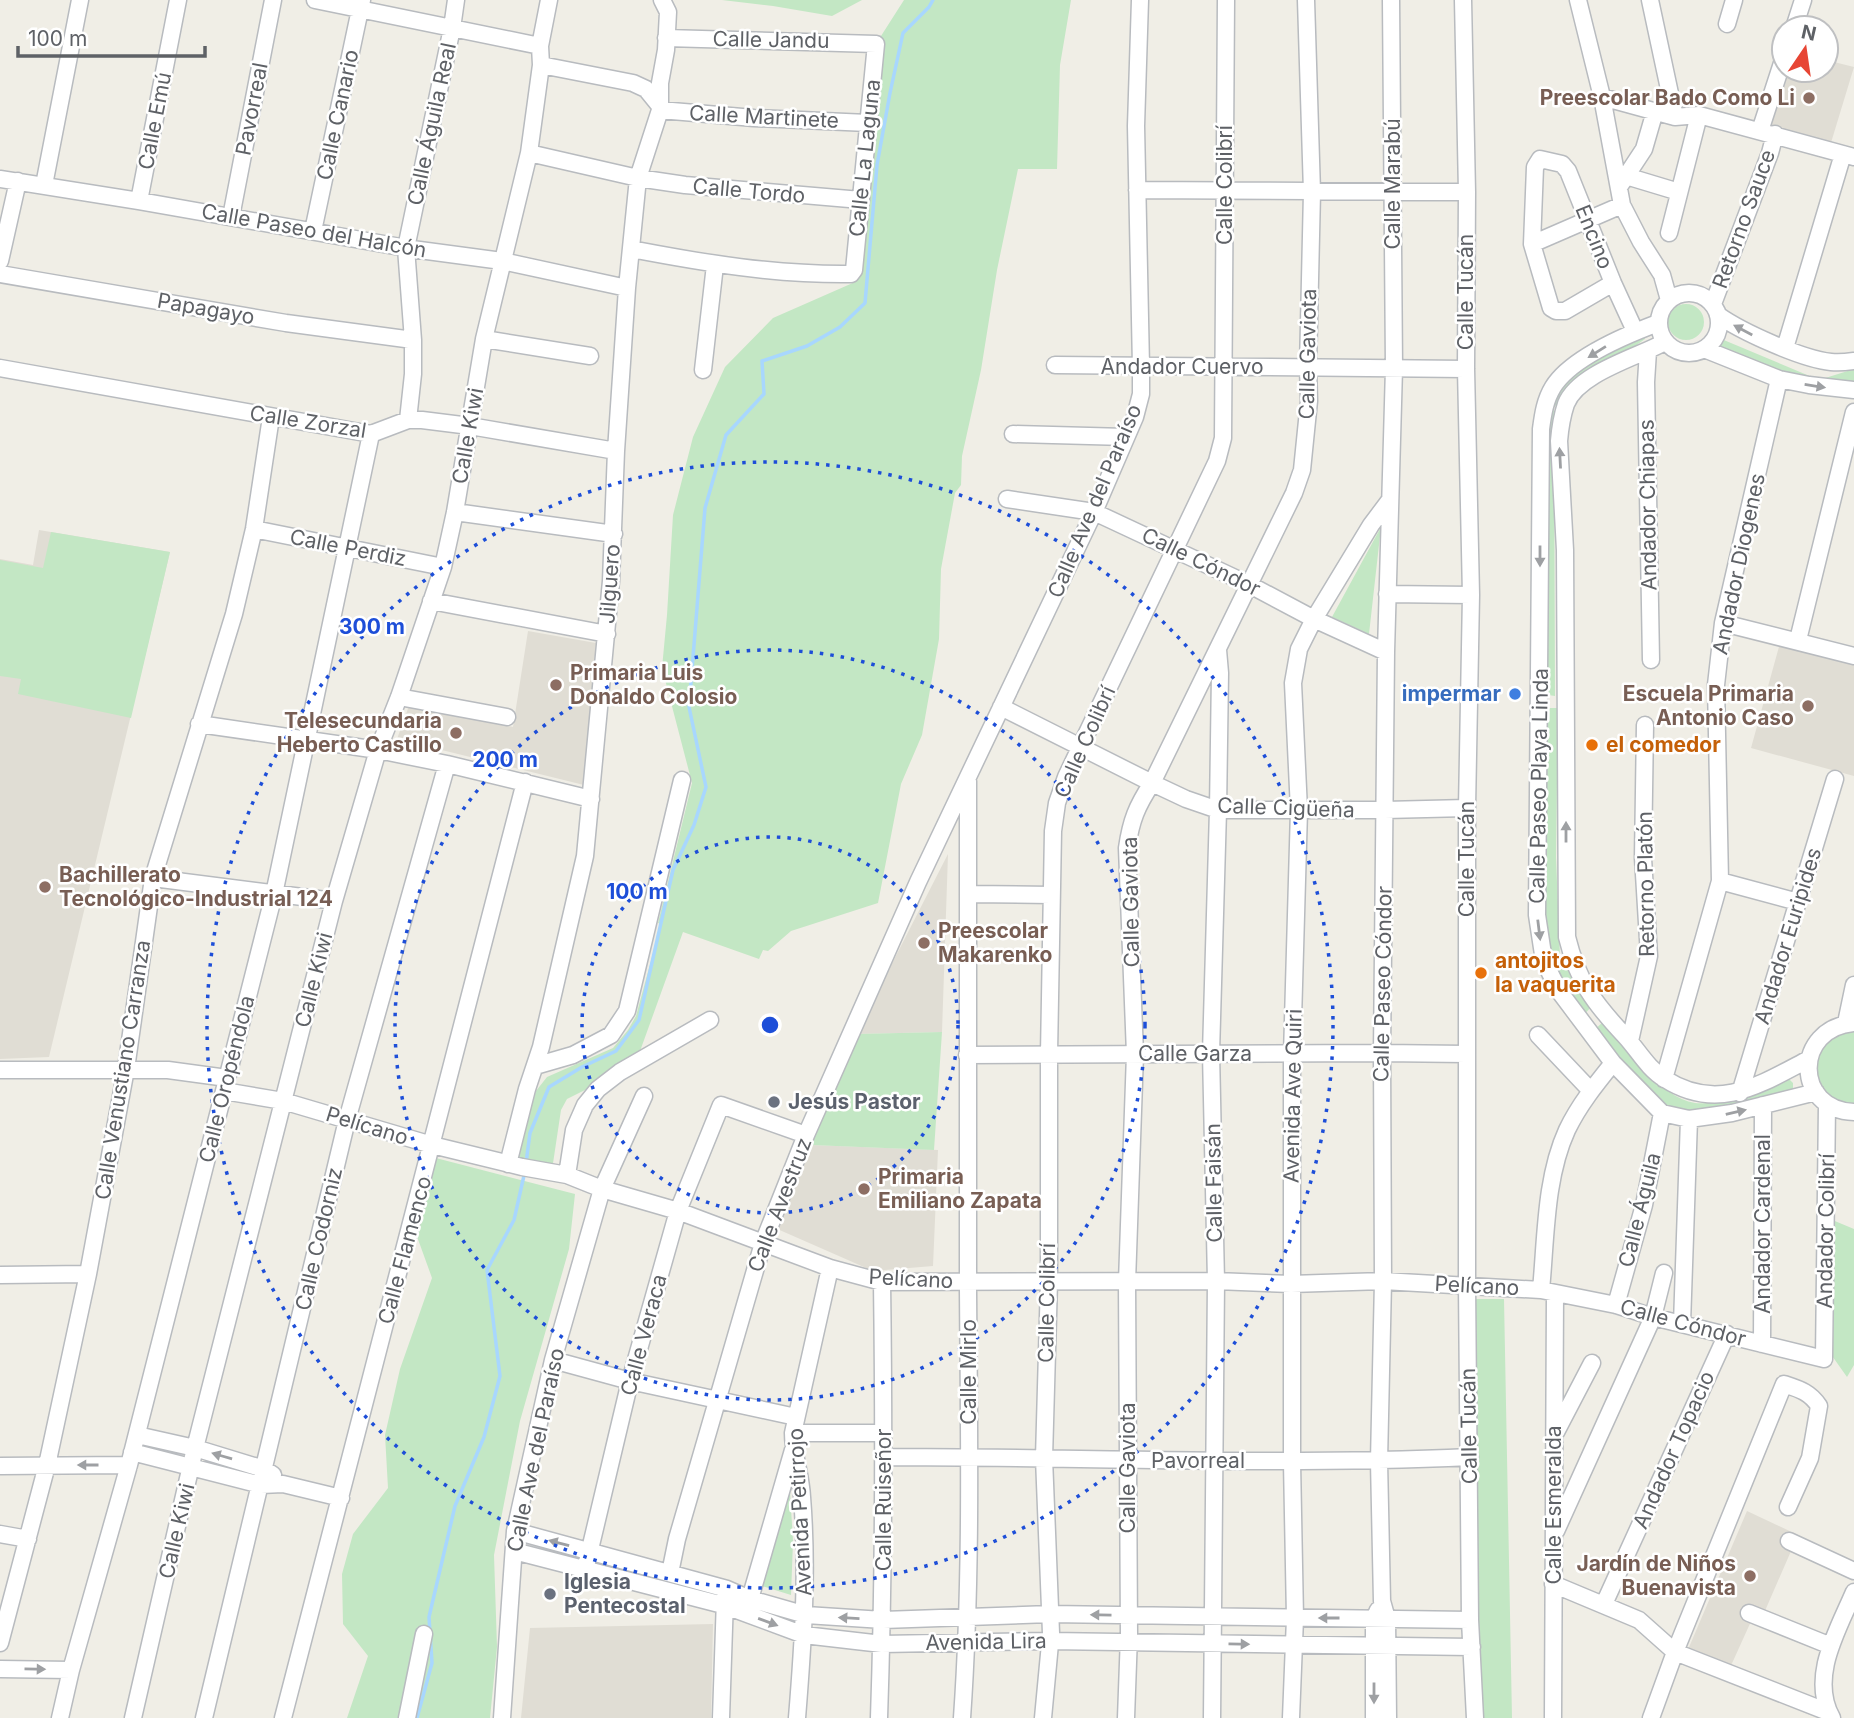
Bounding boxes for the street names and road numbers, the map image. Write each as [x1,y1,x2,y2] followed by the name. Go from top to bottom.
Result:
[712,26,830,53] street label: Calle Jandu
[401,40,461,208] street label: Calle Águila Real
[311,47,364,182] street label: Calle Canario
[230,60,273,157] street label: Pavorreal
[133,70,176,172] street label: Calle Emú
[844,78,885,238] street label: Calle La Laguna
[688,100,840,133] street label: Calle Martinete
[1380,118,1405,250] street label: Calle Marabú
[1212,124,1237,245] street label: Calle Colibrí
[1707,146,1780,292] street label: Retorno Sauce
[692,173,806,208] street label: Calle Tordo
[200,198,429,263] street label: Calle Paseo del Halcón
[1570,201,1619,273] street label: Encino
[1453,234,1478,350] street label: Calle Tucán
[155,288,257,329] street label: Papagayo
[1294,288,1321,420] street label: Calle Gaviota
[1100,354,1264,379] street label: Andador Cuervo
[447,386,488,486] street label: Calle Kiwi
[248,400,368,443] street label: Calle Zorzal
[1042,400,1147,601] street label: Calle Ave del Paraíso
[1634,419,1661,591] street label: Andador Chiapas
[1707,471,1770,657] street label: Andador Diogenes
[1138,522,1265,601] street label: Calle Cóndor
[288,524,408,571] street label: Calle Perdiz
[594,543,625,625] street label: Jilguero
[1524,668,1553,904] street label: Calle Paseo Playa Linda
[1049,681,1121,802] street label: Calle Colibrí
[1217,793,1355,822] street label: Calle Cigüeña
[1454,801,1479,917] street label: Calle Tucán
[1632,811,1659,957] street label: Retorno Platón
[1117,836,1144,968] street label: Calle Gaviota
[1749,845,1826,1027] street label: Andador Euripides
[1368,886,1397,1082] street label: Calle Paseo Cóndor
[290,930,337,1030] street label: Calle Kiwi
[90,938,155,1202] street label: Calle Venustiano Carranza
[194,993,259,1165] street label: Calle Oropéndola
[1278,1009,1307,1183] street label: Avenida Ave Quiri
[1138,1041,1252,1066] street label: Calle Garza
[323,1101,411,1150] street label: Pelícano
[1200,1123,1227,1243] street label: Calle Faisán
[742,1134,817,1276] street label: Calle Avestruz
[1750,1134,1775,1314] street label: Andador Cardenal
[1612,1150,1666,1270] street label: Calle Águila
[1812,1152,1839,1309] street label: Andador Colibrí
[290,1165,347,1313] street label: Calle Codorniz
[373,1173,436,1327] street label: Calle Flamenco
[1033,1242,1060,1363] street label: Calle Colibrí
[868,1264,954,1293] street label: Pelícano
[615,1271,672,1398] street label: Calle Veraca
[1434,1271,1520,1300] street label: Pelícano
[1618,1294,1749,1351] street label: Calle Cóndor
[956,1319,981,1425] street label: Calle Mirlo
[502,1346,569,1554] street label: Calle Ave del Paraíso
[1628,1367,1720,1532] street label: Andador Topacio
[1455,1368,1482,1484] street label: Calle Tucán
[1115,1403,1140,1533] street label: Calle Gaviota
[1541,1425,1566,1585] street label: Calle Esmeralda
[783,1427,816,1597] street label: Avenida Petirrojo
[871,1429,896,1571] street label: Calle Ruiseñor
[1151,1448,1245,1473] street label: Pavorreal
[153,1481,200,1581] street label: Calle Kiwi
[925,1628,1047,1655] street label: Avenida Lira

